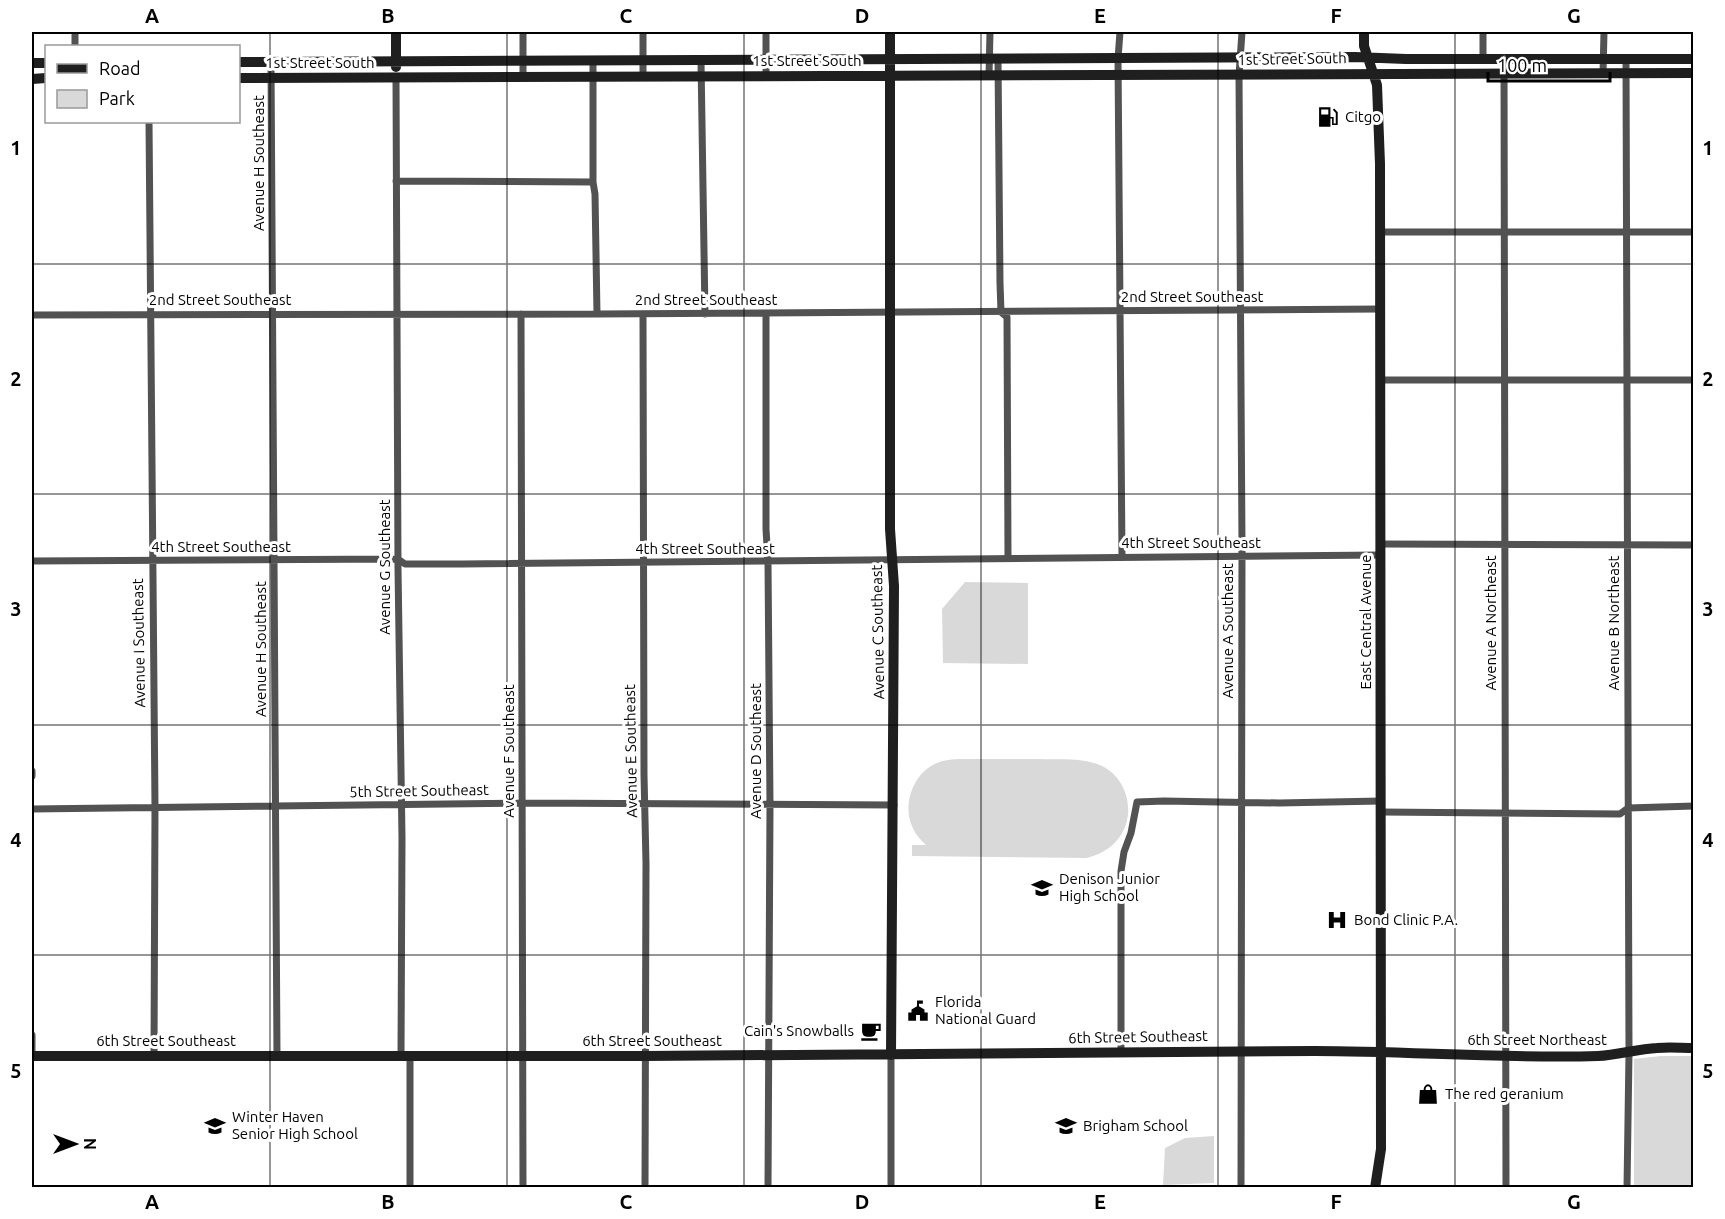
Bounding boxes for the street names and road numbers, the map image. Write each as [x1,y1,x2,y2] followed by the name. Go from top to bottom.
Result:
[1237,49,1347,68] street label: 1st Street South
[752,52,862,69] street label: 1st Street South
[265,54,375,71] street label: 1st Street South
[250,95,267,231] street label: Avenue H Southeast
[1121,288,1263,305] street label: 2nd Street Southeast
[149,291,291,308] street label: 2nd Street Southeast
[635,291,777,308] street label: 2nd Street Southeast
[376,499,393,635] street label: Avenue G Southeast
[1121,534,1261,551] street label: 4th Street Southeast
[151,538,291,555] street label: 4th Street Southeast
[635,540,775,557] street label: 4th Street Southeast
[1357,554,1374,690] street label: East Central Avenue
[1482,555,1499,691] street label: Avenue A Northeast
[1605,555,1622,690] street label: Avenue B Northeast
[1219,563,1236,699] street label: Avenue A Southeast
[868,564,887,699] street label: Avenue C Southeast
[129,578,148,708] street label: Avenue I Southeast
[252,581,269,717] street label: Avenue H Southeast
[747,683,764,819] street label: Avenue D Southeast
[500,684,517,818] street label: Avenue F Southeast
[621,684,640,818] street label: Avenue E Southeast
[349,781,489,800] street label: 5th Street Southeast
[1068,1027,1208,1046] street label: 6th Street Southeast
[1467,1031,1607,1048] street label: 6th Street Northeast
[96,1032,236,1049] street label: 6th Street Southeast
[582,1032,722,1049] street label: 6th Street Southeast

